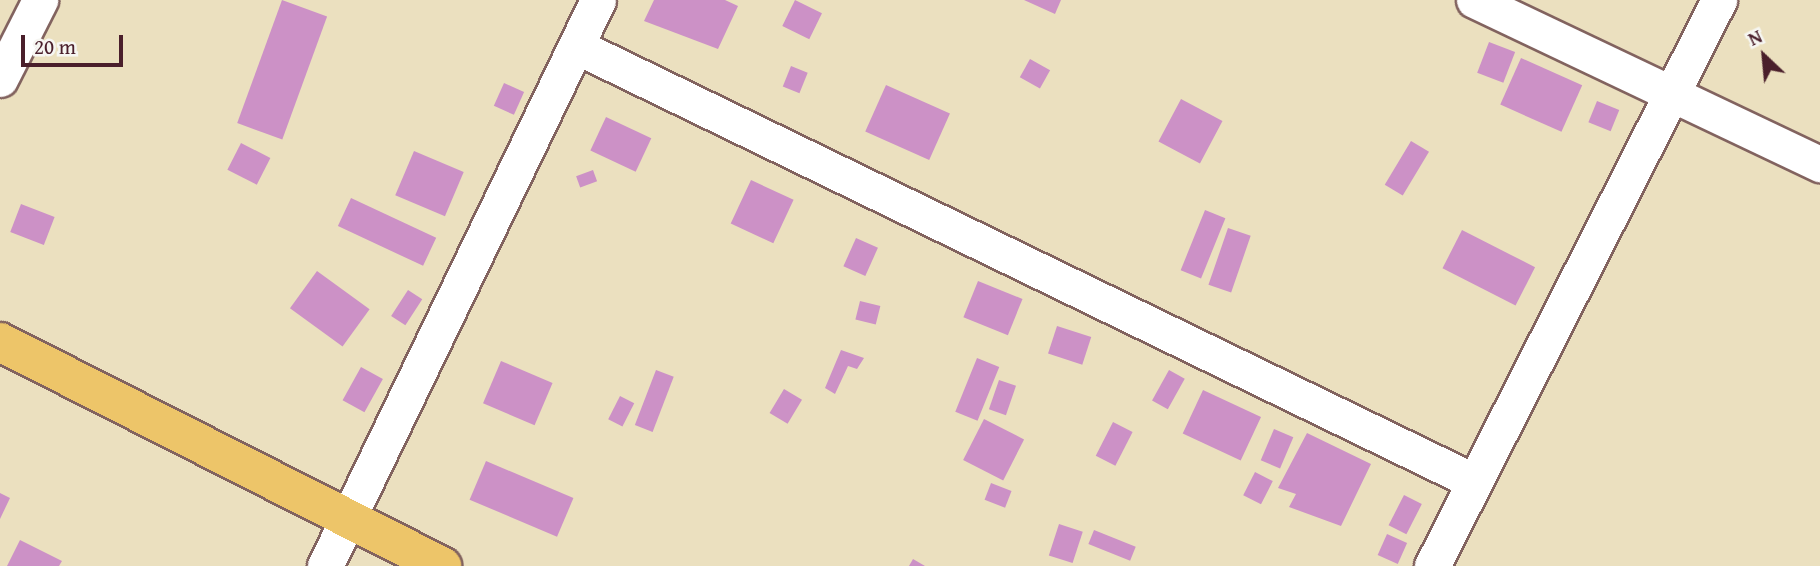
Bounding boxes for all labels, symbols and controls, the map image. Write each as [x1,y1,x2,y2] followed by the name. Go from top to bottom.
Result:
[24,21,126,65] scale bar
[1729,21,1799,91] north arrow
[1743,22,1767,52] text: N
[34,31,76,62] text: 20 m

